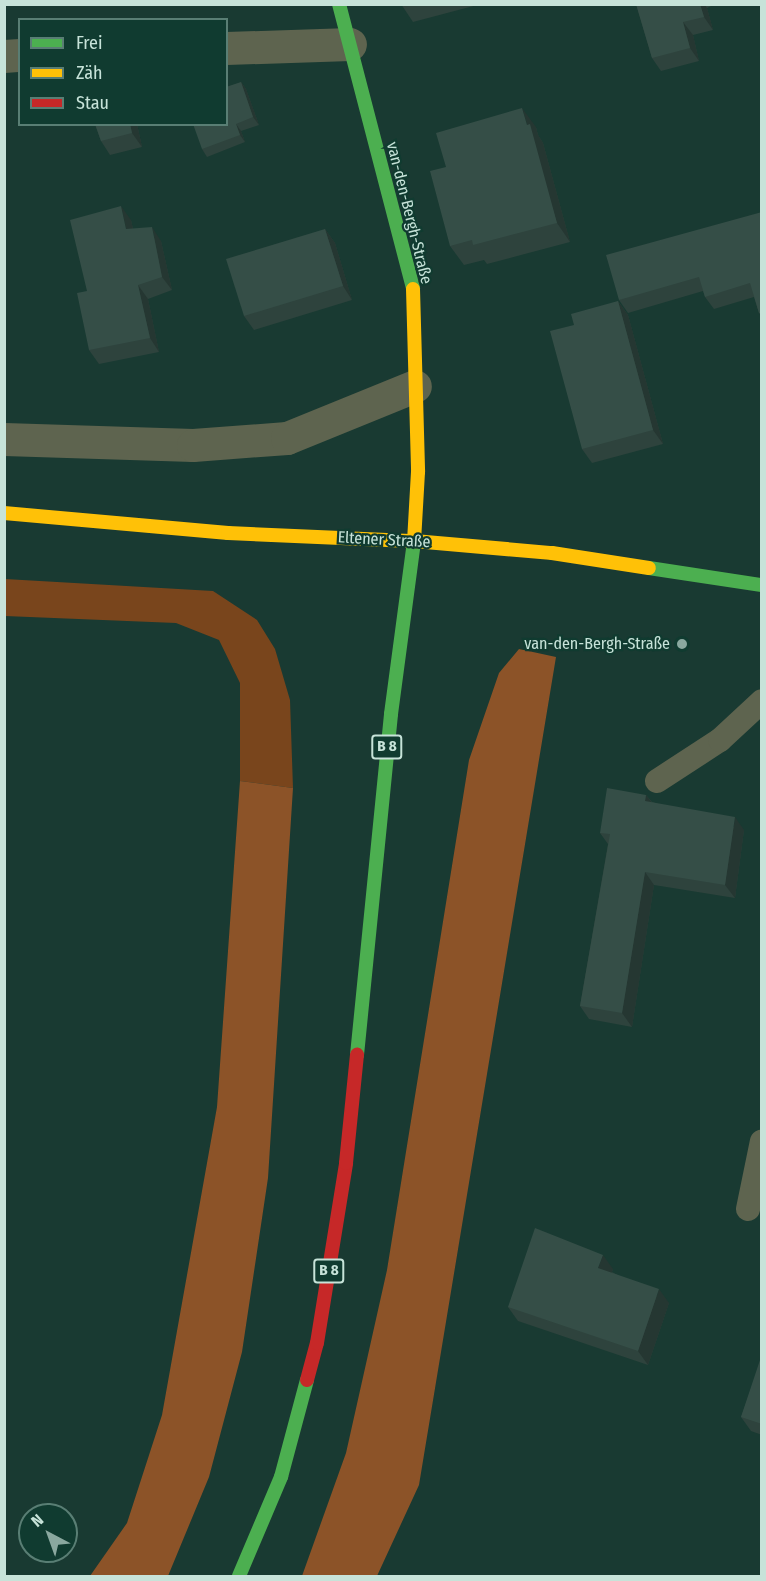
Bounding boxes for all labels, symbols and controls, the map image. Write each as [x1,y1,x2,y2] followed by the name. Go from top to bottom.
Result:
[18,18,228,126] legend
[76,32,102,54] text: Frei
[76,62,103,84] text: Zäh
[76,92,109,114] text: Stau
[382,140,436,286] street label: van-den-Bergh-Straße
[337,528,431,552] street label: Eltener Straße
[524,634,670,654] place label: van-den-Bergh-Straße
[675,637,689,651] marker: van-den-Bergh-Straße
[370,735,404,759] road number: B 8
[312,1259,346,1283] road number: B 8
[18,1503,78,1563] north arrow
[27,1510,47,1531] text: N

